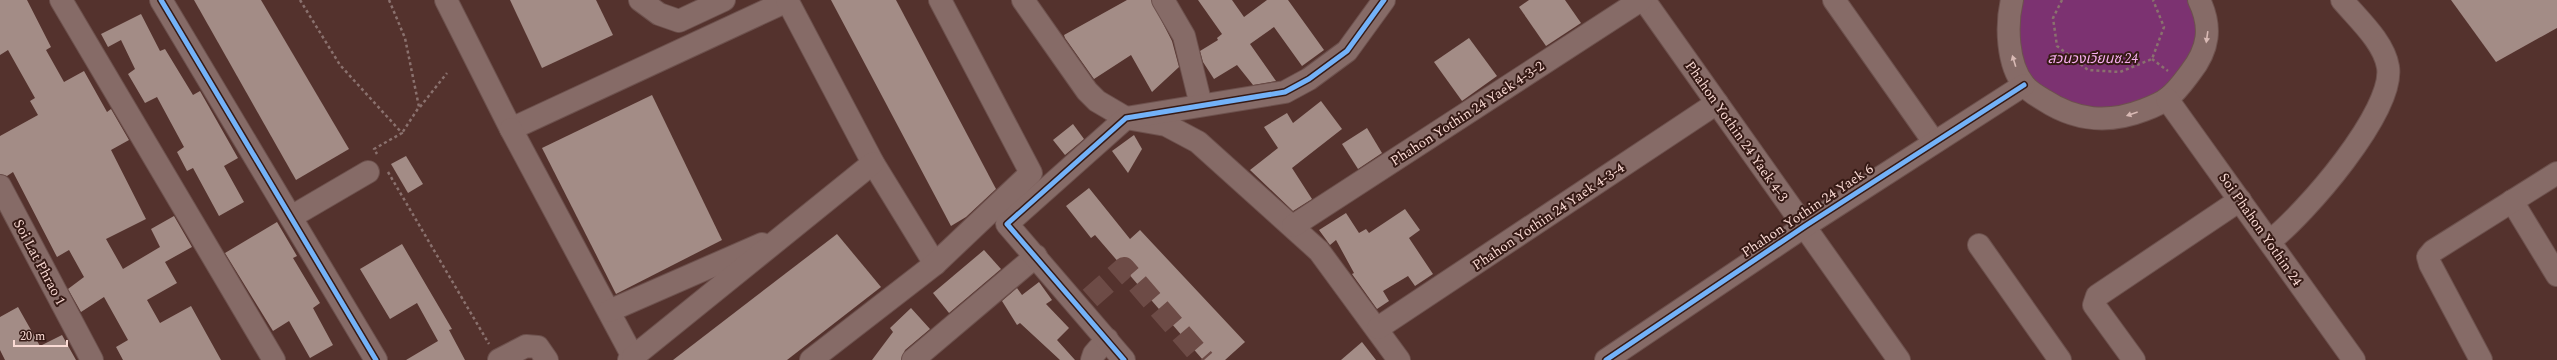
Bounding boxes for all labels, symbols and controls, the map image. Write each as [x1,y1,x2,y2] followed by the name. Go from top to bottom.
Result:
[2204,31,2210,43] one-way arrow
[2048,48,2138,69] park label: สวนวงเวียนซ.24
[2011,54,2017,66] one-way arrow
[1386,56,1548,171] street label: Phahon Yothin 24 Yaek 4-3-2
[1680,57,1793,206] street label: Phahon Yothin 24 Yaek 4-3
[2125,111,2137,117] one-way arrow
[1468,157,1629,275] street label: Phahon Yothin 24 Yaek 4-3-4
[1737,158,1878,263] street label: Phahon Yothin 24 Yaek 6
[2214,168,2308,290] street label: Soi Phahon Yothin 24
[8,215,71,309] street label: Soi Lat Phrao 1
[14,322,67,348] scale bar
[20,327,45,346] text: 20 m

